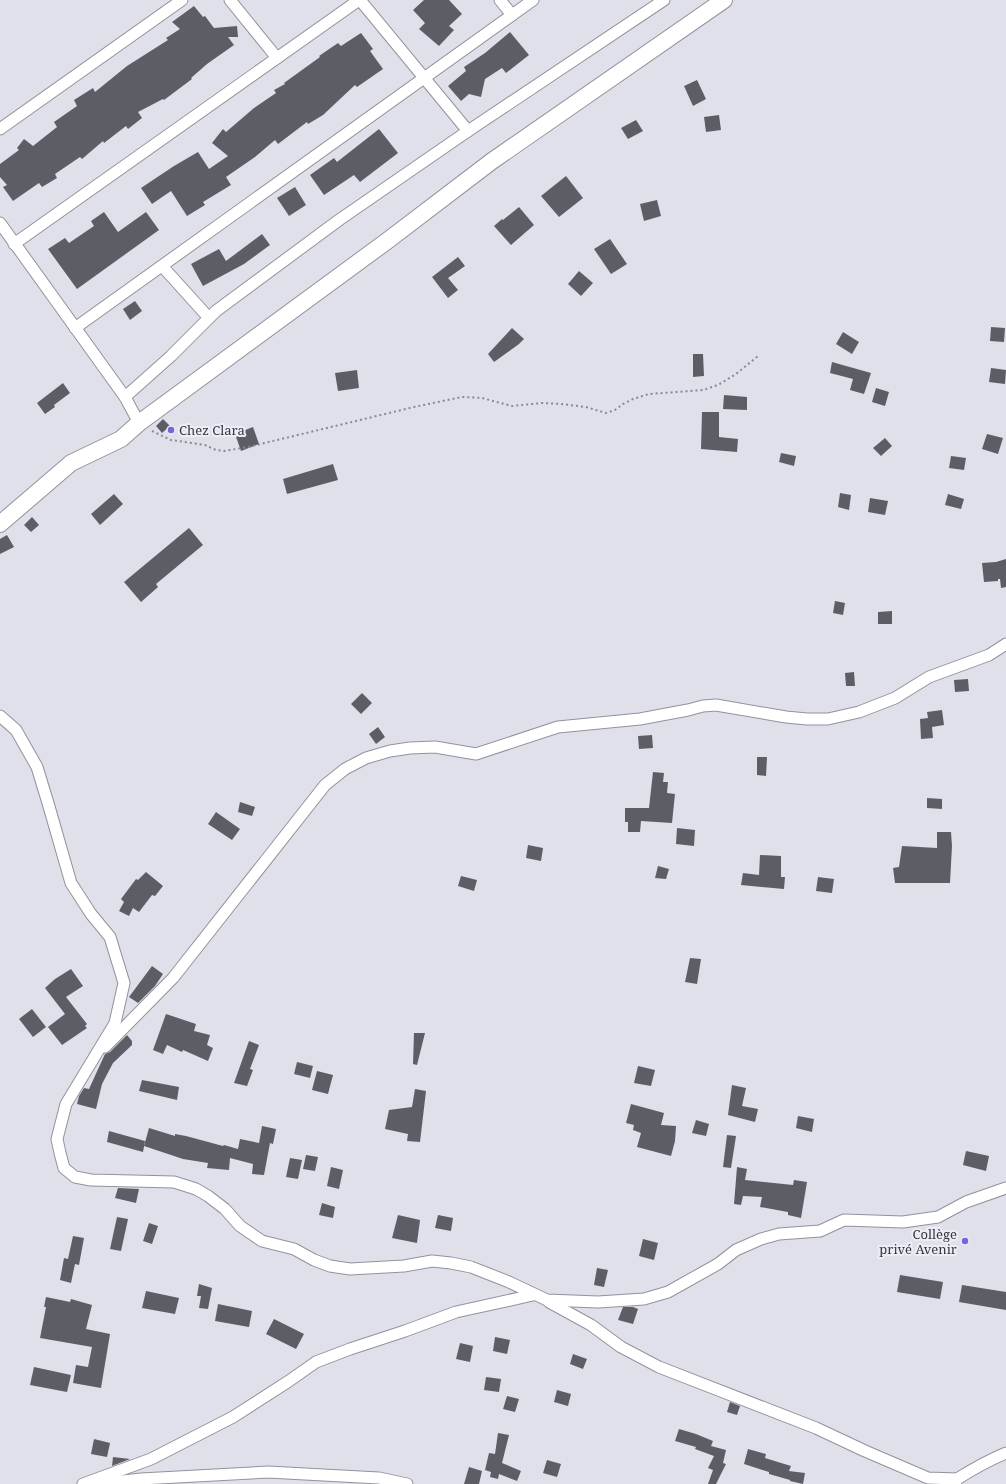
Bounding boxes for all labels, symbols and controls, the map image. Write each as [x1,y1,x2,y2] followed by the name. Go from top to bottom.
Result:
[179,421,245,439] place label: Chez Clara
[166,425,176,435] marker: Chez Clara
[879,1225,957,1258] place label: Collège privé Avenir
[960,1236,970,1246] marker: Collège privé Avenir

